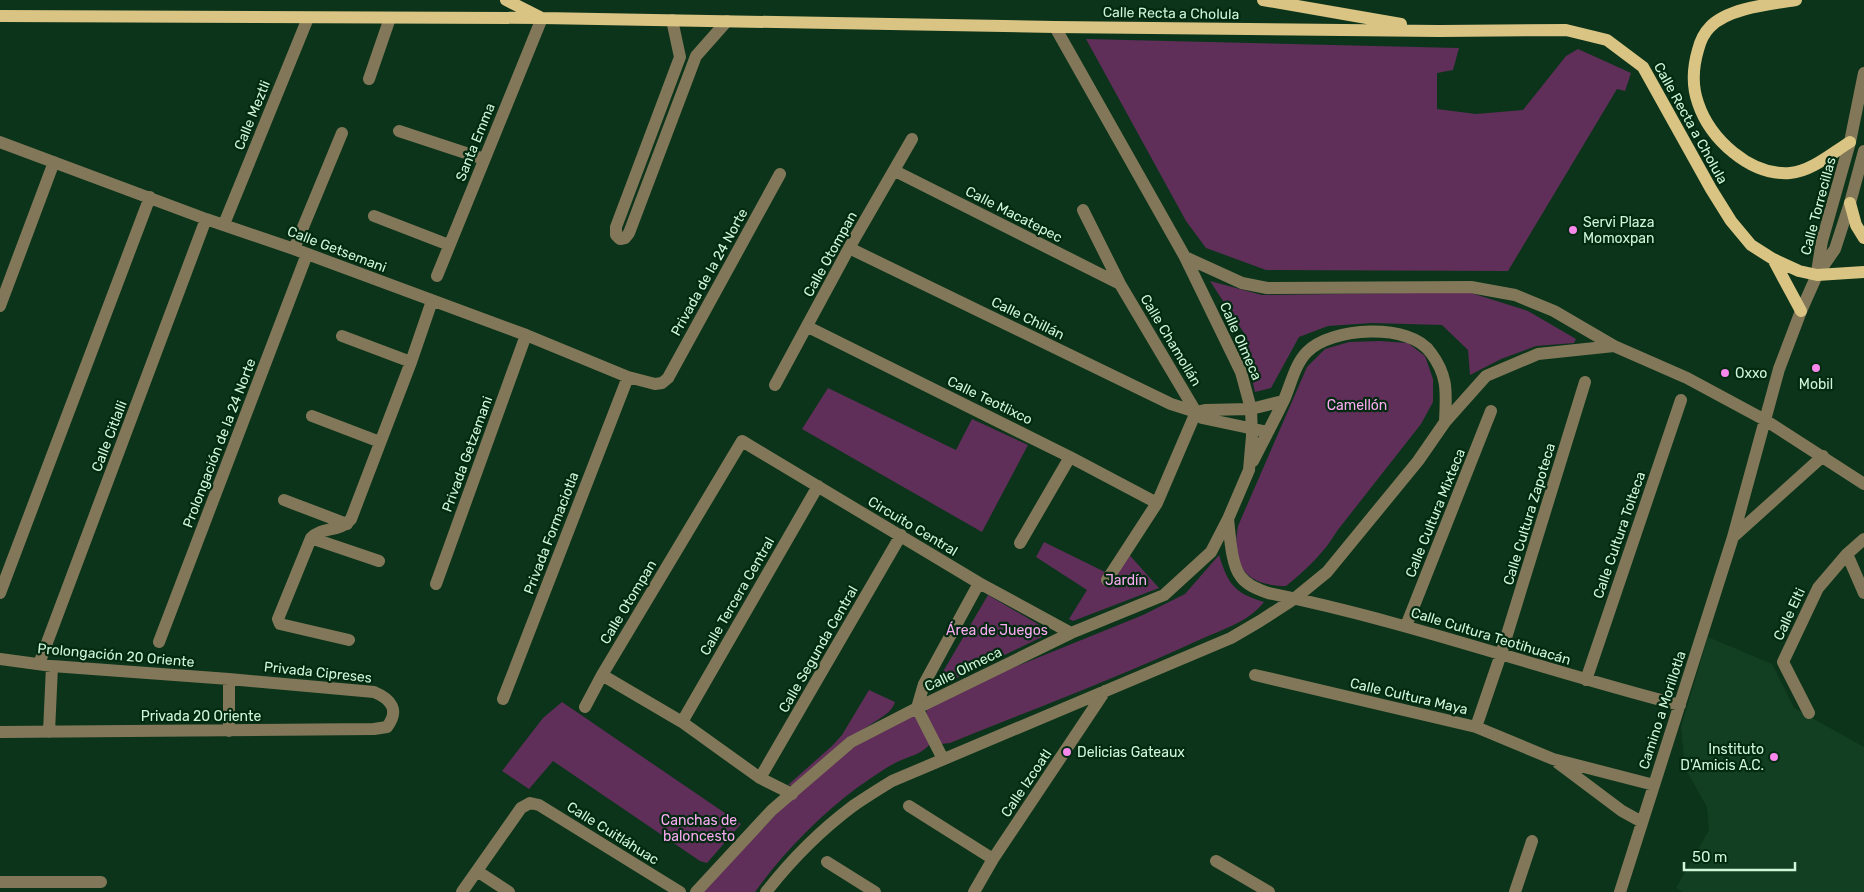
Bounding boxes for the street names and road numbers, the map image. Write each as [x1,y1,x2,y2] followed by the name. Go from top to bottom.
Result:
[1103,4,1239,23] street label: Calle Recta a Cholula
[1650,59,1731,187] street label: Calle Recta a Cholula
[231,78,274,152] street label: Calle Meztli
[452,101,499,184] street label: Santa Emma
[1797,155,1840,257] street label: Calle Torrecillas
[962,183,1065,246] street label: Calle Macatepec
[667,205,752,339] street label: Privada de la 24 Norte
[800,209,861,300] street label: Calle Otompan
[285,223,389,276] street label: Calle Getsemani
[1136,291,1205,389] street label: Calle Chamollán
[988,293,1067,343] street label: Calle Chillán
[1216,299,1265,383] street label: Calle Olmeca
[179,356,260,530] street label: Prolongación de la 24 Norte
[944,372,1035,428] street label: Calle Teotlixco
[439,394,496,514] street label: Privada Getzemani
[88,398,131,474] street label: Calle Citlalli
[1500,441,1559,587] street label: Calle Cultura Zapoteca
[1402,446,1469,580] street label: Calle Cultura Mixteca
[1590,469,1649,601] street label: Calle Cultura Tolteca
[520,470,583,597] street label: Privada Formaciotla
[865,493,961,560] street label: Circuito Central
[697,534,778,658] street label: Calle Tercera Central
[597,557,660,647] street label: Calle Otompan
[775,583,862,716] street label: Calle Segunda Central
[1770,585,1809,643] street label: Calle Elti
[1409,604,1573,669] street label: Calle Cultura Teotihuacán
[37,640,195,671] street label: Prolongación 20 Oriente
[922,643,1005,695] street label: Calle Olmeca
[1635,649,1690,771] street label: Camino a Morillotla
[263,658,373,687] street label: Privada Cipreses
[1348,675,1469,718] street label: Calle Cultura Maya
[141,708,261,725] street label: Privada 20 Oriente
[997,746,1055,820] street label: Calle Izcoatl
[564,798,662,869] street label: Calle Cuitláhuac

